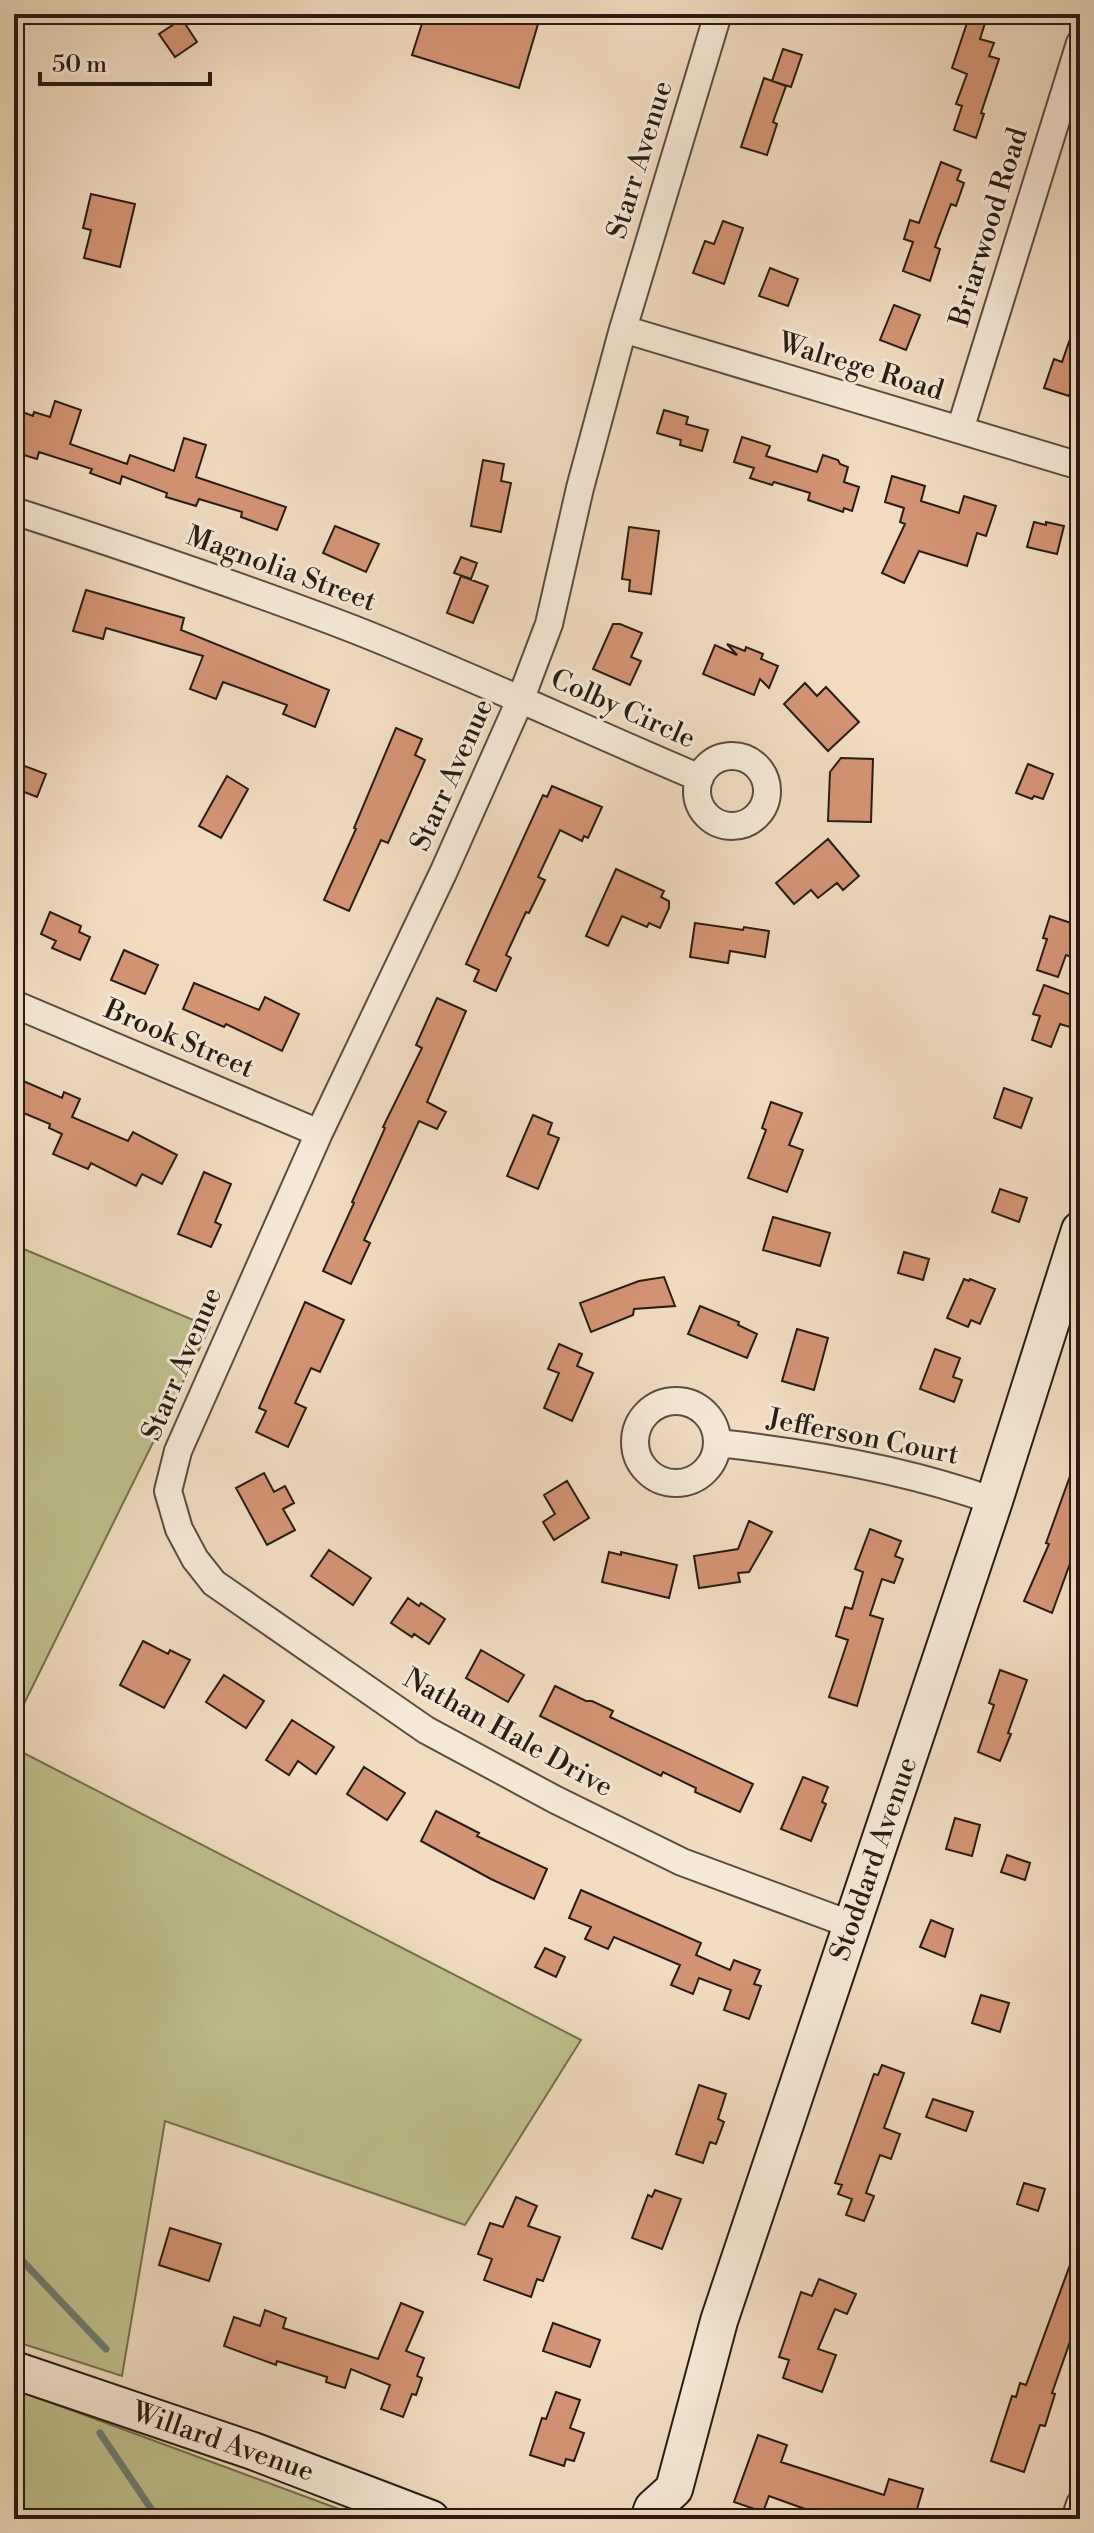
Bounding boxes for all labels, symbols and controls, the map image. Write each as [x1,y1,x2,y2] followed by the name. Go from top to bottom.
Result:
[40,36,210,86] scale bar
[52,50,107,80] text: 50 m
[599,77,681,243] street label: Starr Avenue
[942,123,1036,332] street label: Briarwood Road
[773,325,948,409] street label: Walrege Road
[181,518,381,620] street label: Magnolia Street
[545,662,701,756] street label: Colby Circle
[403,693,501,857] street label: Starr Avenue
[98,991,259,1086] street label: Brook Street
[134,1282,230,1446] street label: Starr Avenue
[763,1401,962,1473] street label: Jefferson Court
[397,1661,619,1805] street label: Nathan Hale Drive
[823,1753,925,1965] street label: Stoddard Avenue
[126,2394,319,2490] street label: Willard Avenue

